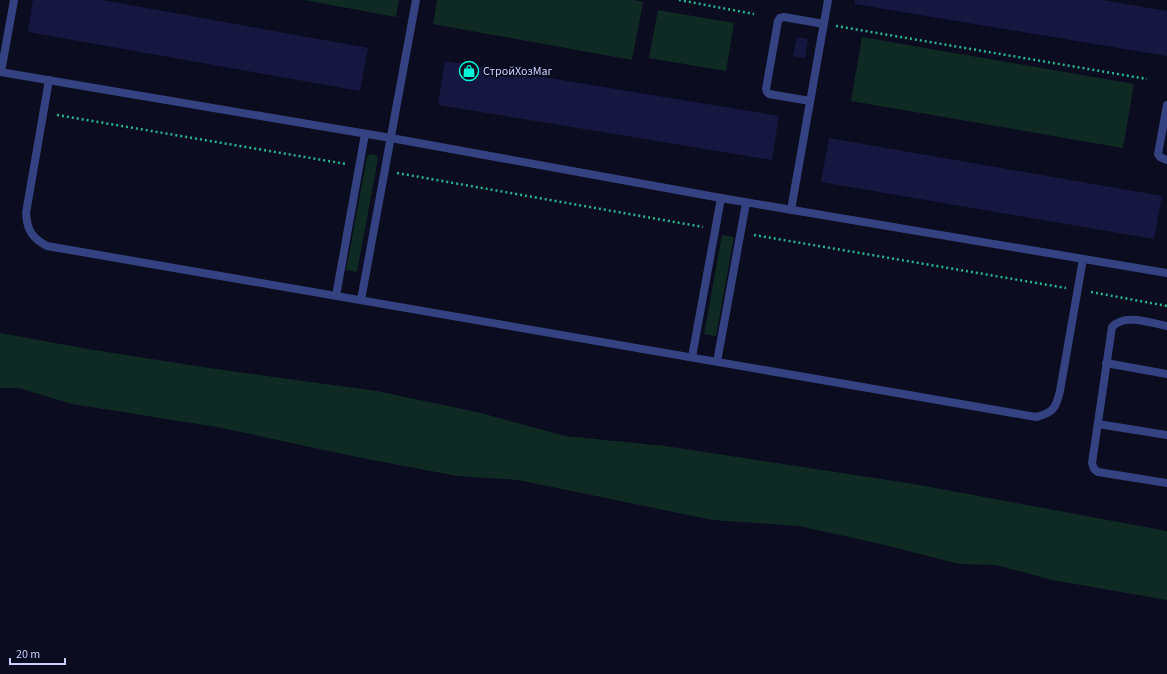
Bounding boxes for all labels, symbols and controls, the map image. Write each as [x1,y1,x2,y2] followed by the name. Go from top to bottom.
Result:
[458,60,480,82] shop icon: СтройХозМаг
[483,63,553,80] place label: СтройХозМаг
[10,640,65,666] scale bar
[16,646,40,663] text: 20 m

